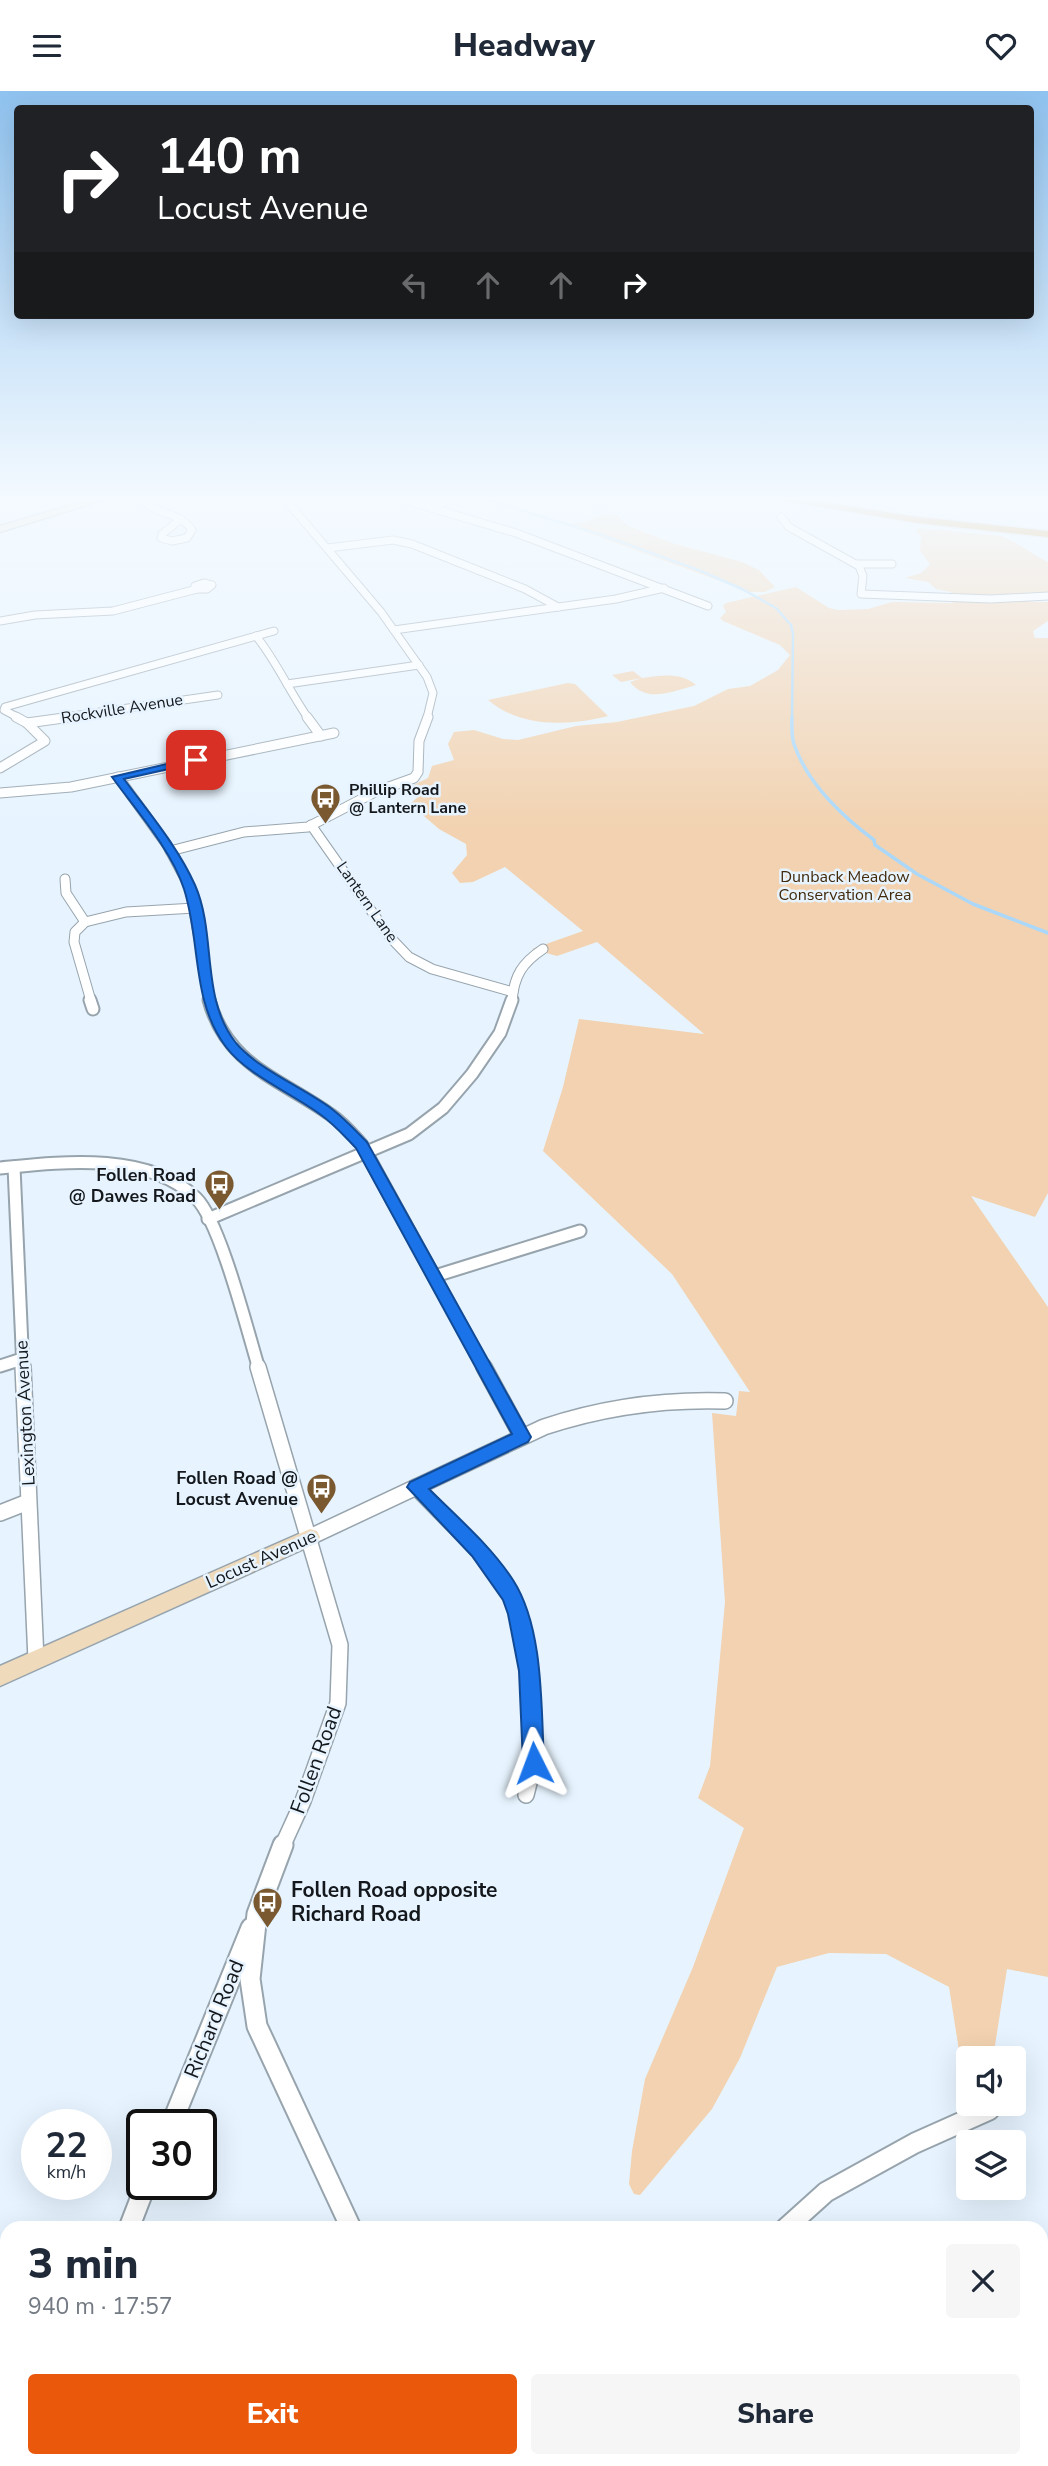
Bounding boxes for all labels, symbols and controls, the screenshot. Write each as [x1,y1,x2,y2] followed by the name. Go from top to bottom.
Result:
[453,24,595,67] text: Headway
[28,27,66,65] icon: menu
[982,27,1020,65] icon: heart
[157,123,301,190] text: 140 m
[42,133,133,224] icon: right
[157,187,368,230] text: Locust Avenue
[396,266,434,304] icon: left
[469,266,507,304] icon: ahead
[542,266,580,304] icon: ahead
[615,266,653,304] icon: right
[60,689,184,729] street label: Rockville Avenue
[166,730,226,790] pin
[177,741,215,779] icon: arrive
[349,779,466,819] place label: Phillip Road @ Lantern Lane
[309,782,343,826] bus stop icon: Phillip Road @ Lantern Lane
[331,857,403,947] street label: Lantern Lane
[779,866,911,906] park label: Dunback Meadow Conservation Area
[69,1163,196,1208] place label: Follen Road @ Dawes Road
[202,1168,236,1212] bus stop icon: Follen Road @ Dawes Road
[9,1340,41,1486] street label: Lexington Avenue
[176,1466,298,1511] place label: Follen Road @ Locust Avenue
[304,1471,338,1515] bus stop icon: Follen Road @ Locust Avenue
[202,1524,320,1594] street label: Locust Avenue
[284,1702,348,1818] street label: Follen Road
[497,1726,571,1800] position arrow
[291,1876,497,1928] place label: Follen Road opposite Richard Road
[251,1885,285,1929] bus stop icon: Follen Road opposite Richard Road
[177,1956,251,2082] street label: Richard Road
[956,2046,1026,2200] map controls
[956,2046,1026,2116] button: sound
[126,2109,217,2200] speed limit sign: 30
[45,2122,88,2169] text: 22
[956,2130,1026,2200] button: layers
[47,2160,86,2184] text: km/h
[28,2236,138,2293] text: 3 min
[946,2244,1020,2318] button: close
[28,2291,173,2322] text: 940 m · 17:57
[28,2374,517,2454] button: Exit
[531,2374,1020,2454] button: Share

